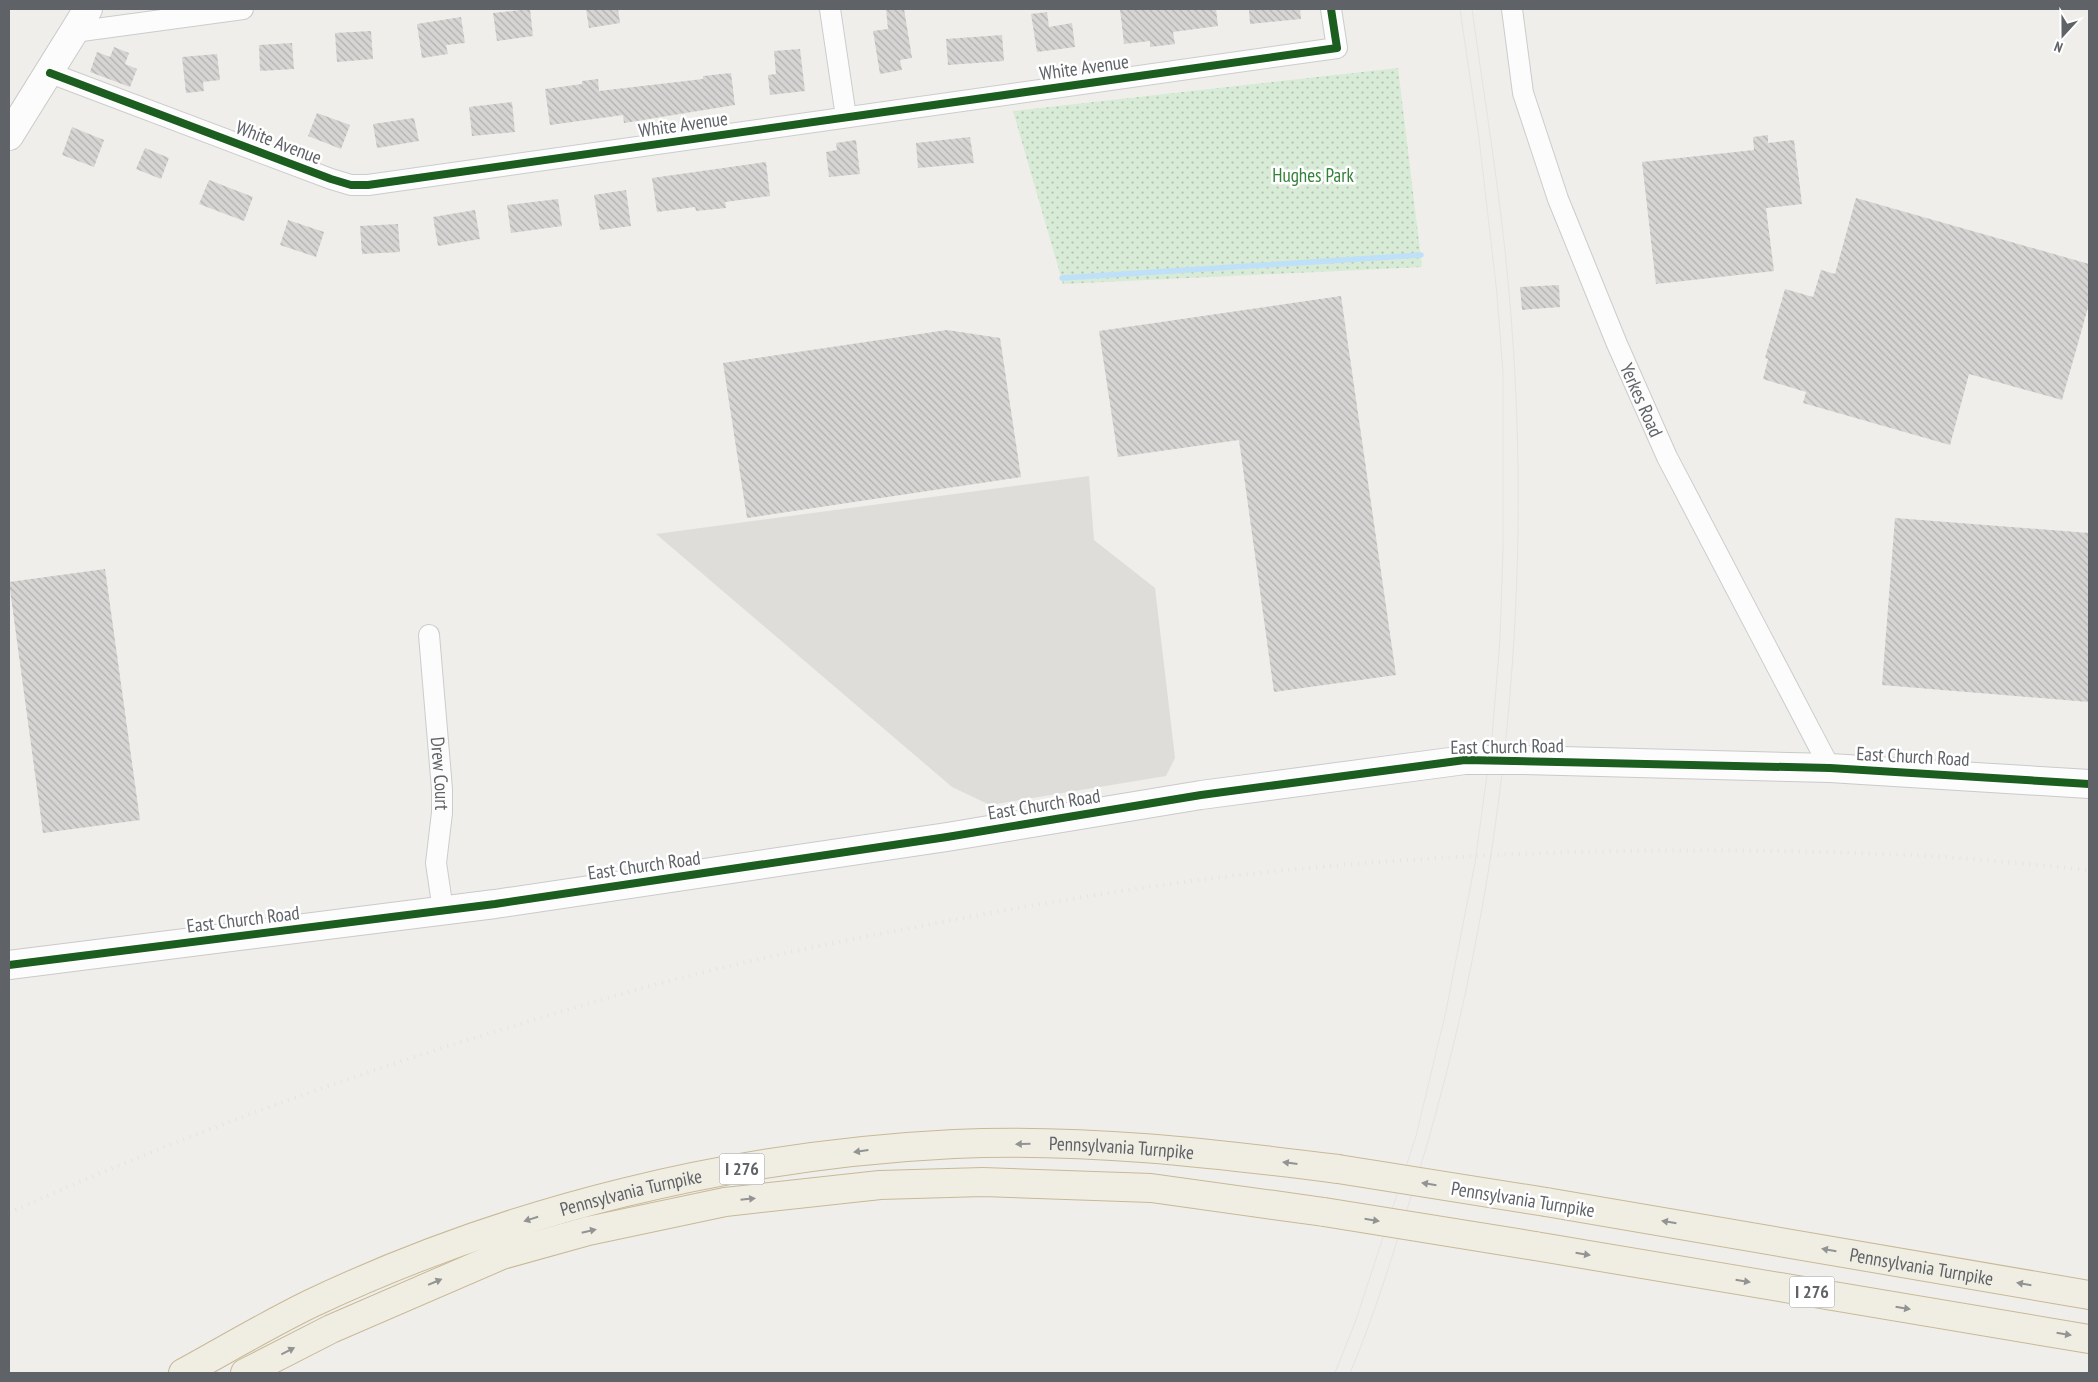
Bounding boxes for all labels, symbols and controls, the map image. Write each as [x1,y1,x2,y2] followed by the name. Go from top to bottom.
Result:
[2038,10,2088,60] north arrow
[2052,37,2065,57] text: N
[1038,49,1130,85] street label: White Avenue
[637,106,729,142] street label: White Avenue
[233,115,325,169] street label: White Avenue
[1272,163,1354,187] park label: Hughes Park
[1615,359,1669,441] street label: Yerkes Road
[1450,733,1564,759] street label: East Church Road
[426,736,454,811] street label: Drew Court
[1856,741,1970,771] street label: East Church Road
[986,783,1102,825] street label: East Church Road
[586,845,702,885] street label: East Church Road
[185,900,301,938] street label: East Church Road
[1049,1131,1195,1164] street label: Pennsylvania Turnpike
[1015,1140,1031,1148] one-way arrow
[853,1148,869,1156] one-way arrow
[720,1154,764,1184] road number: I 276
[1281,1159,1297,1167] one-way arrow
[557,1163,704,1221] street label: Pennsylvania Turnpike
[1449,1176,1597,1222] street label: Pennsylvania Turnpike
[1421,1179,1437,1187] one-way arrow
[741,1195,757,1203] one-way arrow
[523,1216,538,1223] one-way arrow
[1365,1216,1381,1224] one-way arrow
[1661,1218,1677,1226] one-way arrow
[582,1227,597,1235] one-way arrow
[1848,1242,1995,1290] street label: Pennsylvania Turnpike
[1821,1245,1837,1253] one-way arrow
[1575,1251,1591,1259] one-way arrow
[1790,1276,1834,1308] road number: I 276
[1736,1277,1752,1285] one-way arrow
[428,1278,442,1286] one-way arrow
[2016,1279,2032,1287] one-way arrow
[1896,1304,1912,1312] one-way arrow
[2056,1331,2072,1339] one-way arrow
[281,1347,295,1355] one-way arrow

